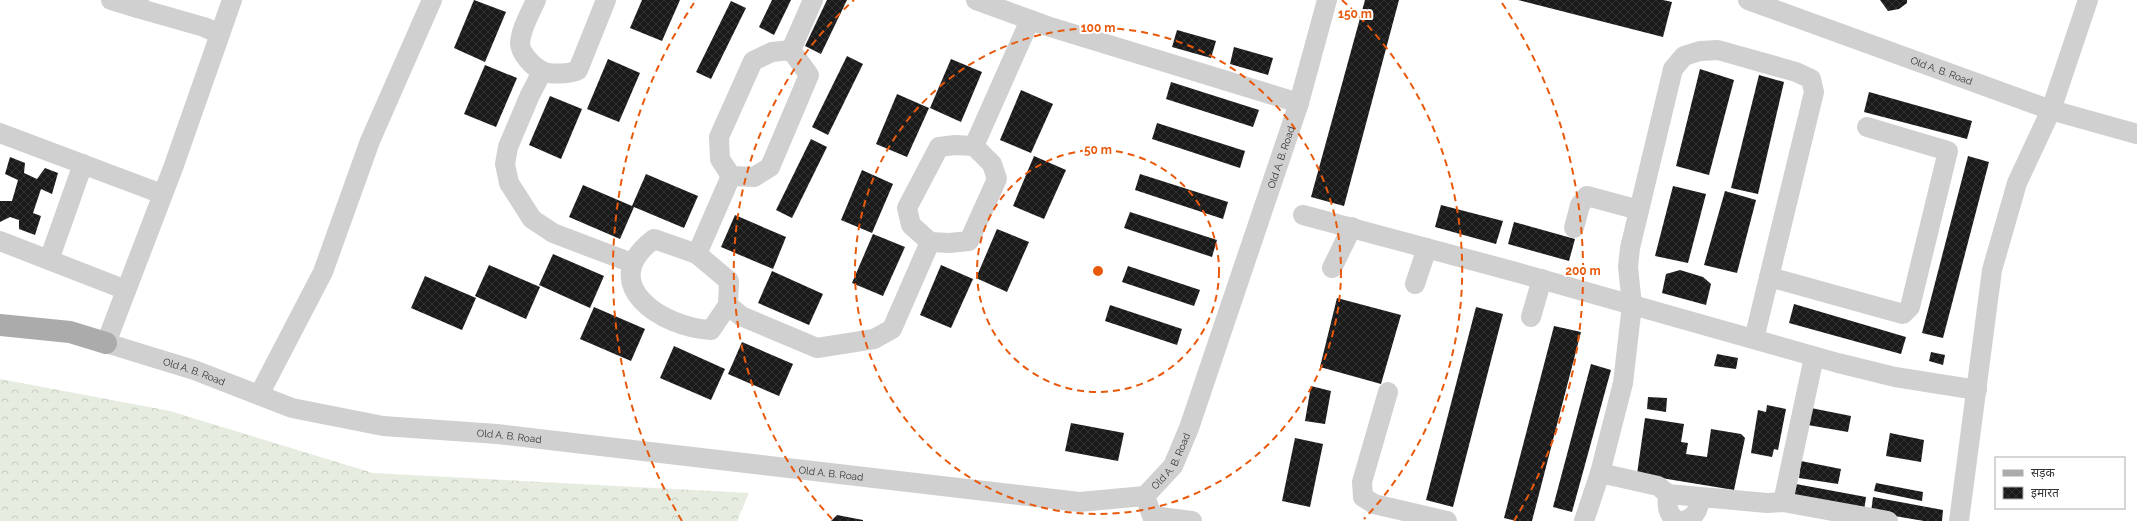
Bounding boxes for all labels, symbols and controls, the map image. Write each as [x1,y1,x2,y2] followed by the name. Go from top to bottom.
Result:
[1338,7,1372,21] text: 150 m
[1081,21,1115,35] text: 100 m
[1909,54,1974,87] street label: Old A. B. Road
[1265,125,1297,190] street label: Old A. B. Road
[1084,143,1112,157] text: 50 m
[1091,264,1105,278] centre of rings
[1565,264,1601,278] text: 200 m
[162,356,227,388] street label: Old A. B. Road
[476,428,542,445] street label: Old A. B. Road
[1149,431,1192,492] street label: Old A. B. Road
[1995,457,2125,509] legend
[798,464,864,483] street label: Old A. B. Road
[2031,466,2056,480] text: सड़क
[2031,486,2060,500] text: इमारत

